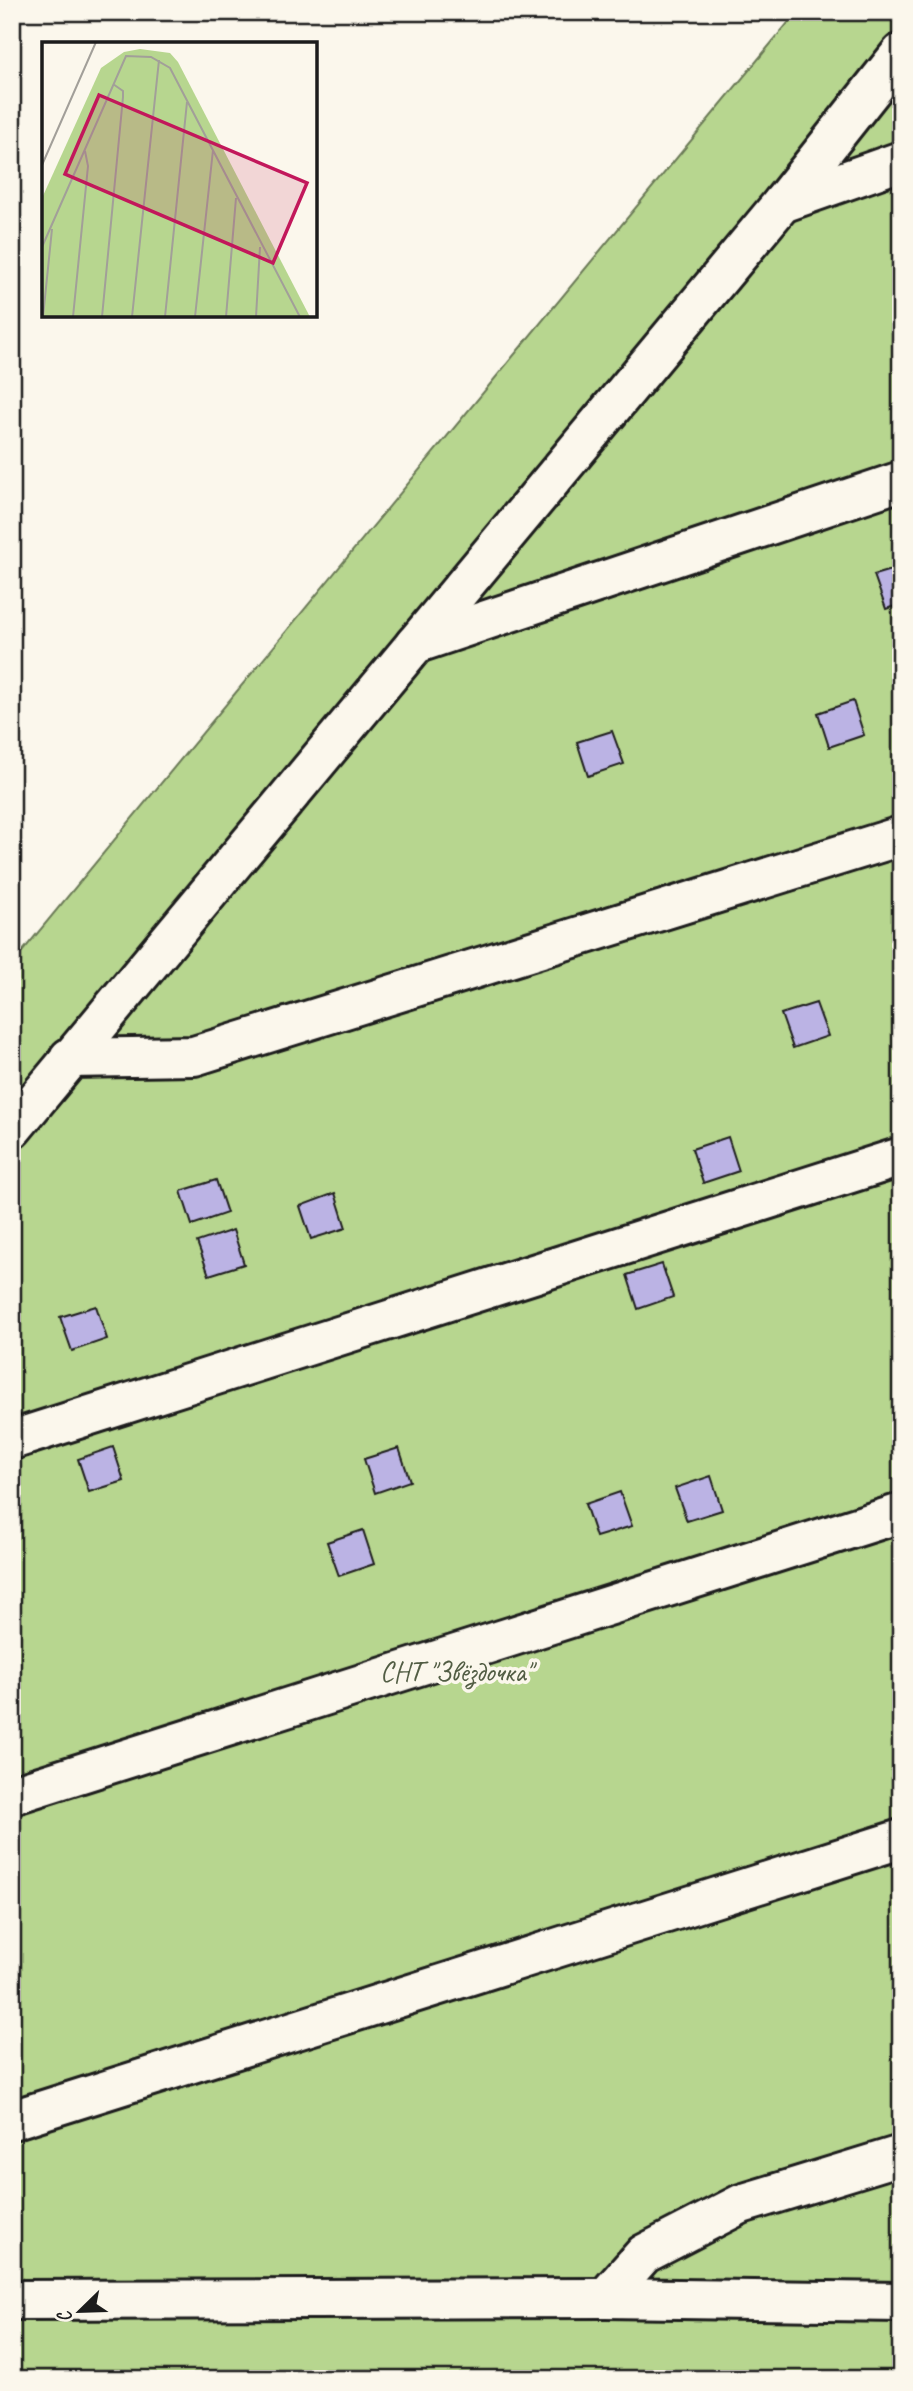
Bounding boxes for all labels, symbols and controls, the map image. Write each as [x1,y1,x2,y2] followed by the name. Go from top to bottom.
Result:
[42,42,317,317] inset map
[380,1654,537,1690] park label: СНТ "Звёздочка"
[46,2276,116,2346] north arrow
[51,2306,78,2326] text: С

